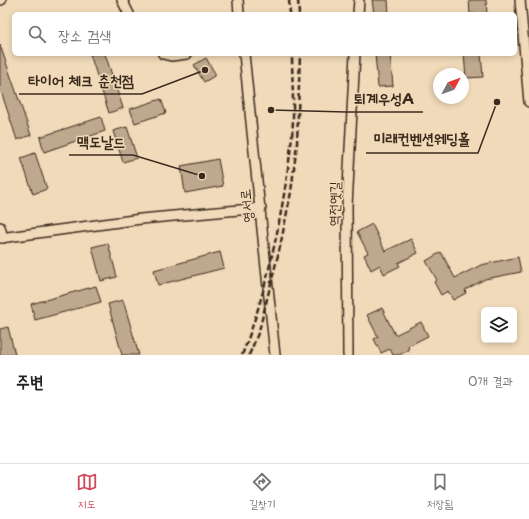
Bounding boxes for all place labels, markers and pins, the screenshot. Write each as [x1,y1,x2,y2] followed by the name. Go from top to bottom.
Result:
[19,67,142,94] callout: 타이어 체크 춘천점
[346,85,423,112] callout: 퇴계우성A
[366,126,478,153] callout: 미래컨벤션웨딩홀
[69,128,133,155] callout: 맥도날드

